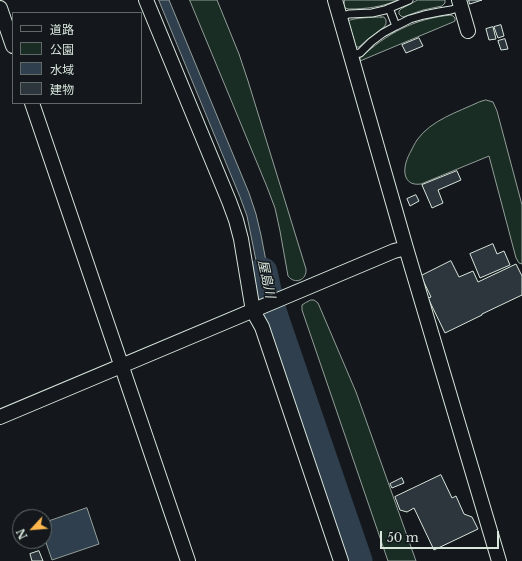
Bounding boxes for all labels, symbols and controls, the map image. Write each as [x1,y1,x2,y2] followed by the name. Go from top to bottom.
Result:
[12,12,142,104] legend
[50,22,74,37] text: 道路
[50,42,74,57] text: 公園
[50,62,74,77] text: 水域
[50,82,74,97] text: 建物
[254,258,278,300] water label: 屋島川
[12,509,52,549] north arrow
[382,523,501,549] scale bar
[14,526,31,542] text: N
[387,530,419,545] text: 50 m

